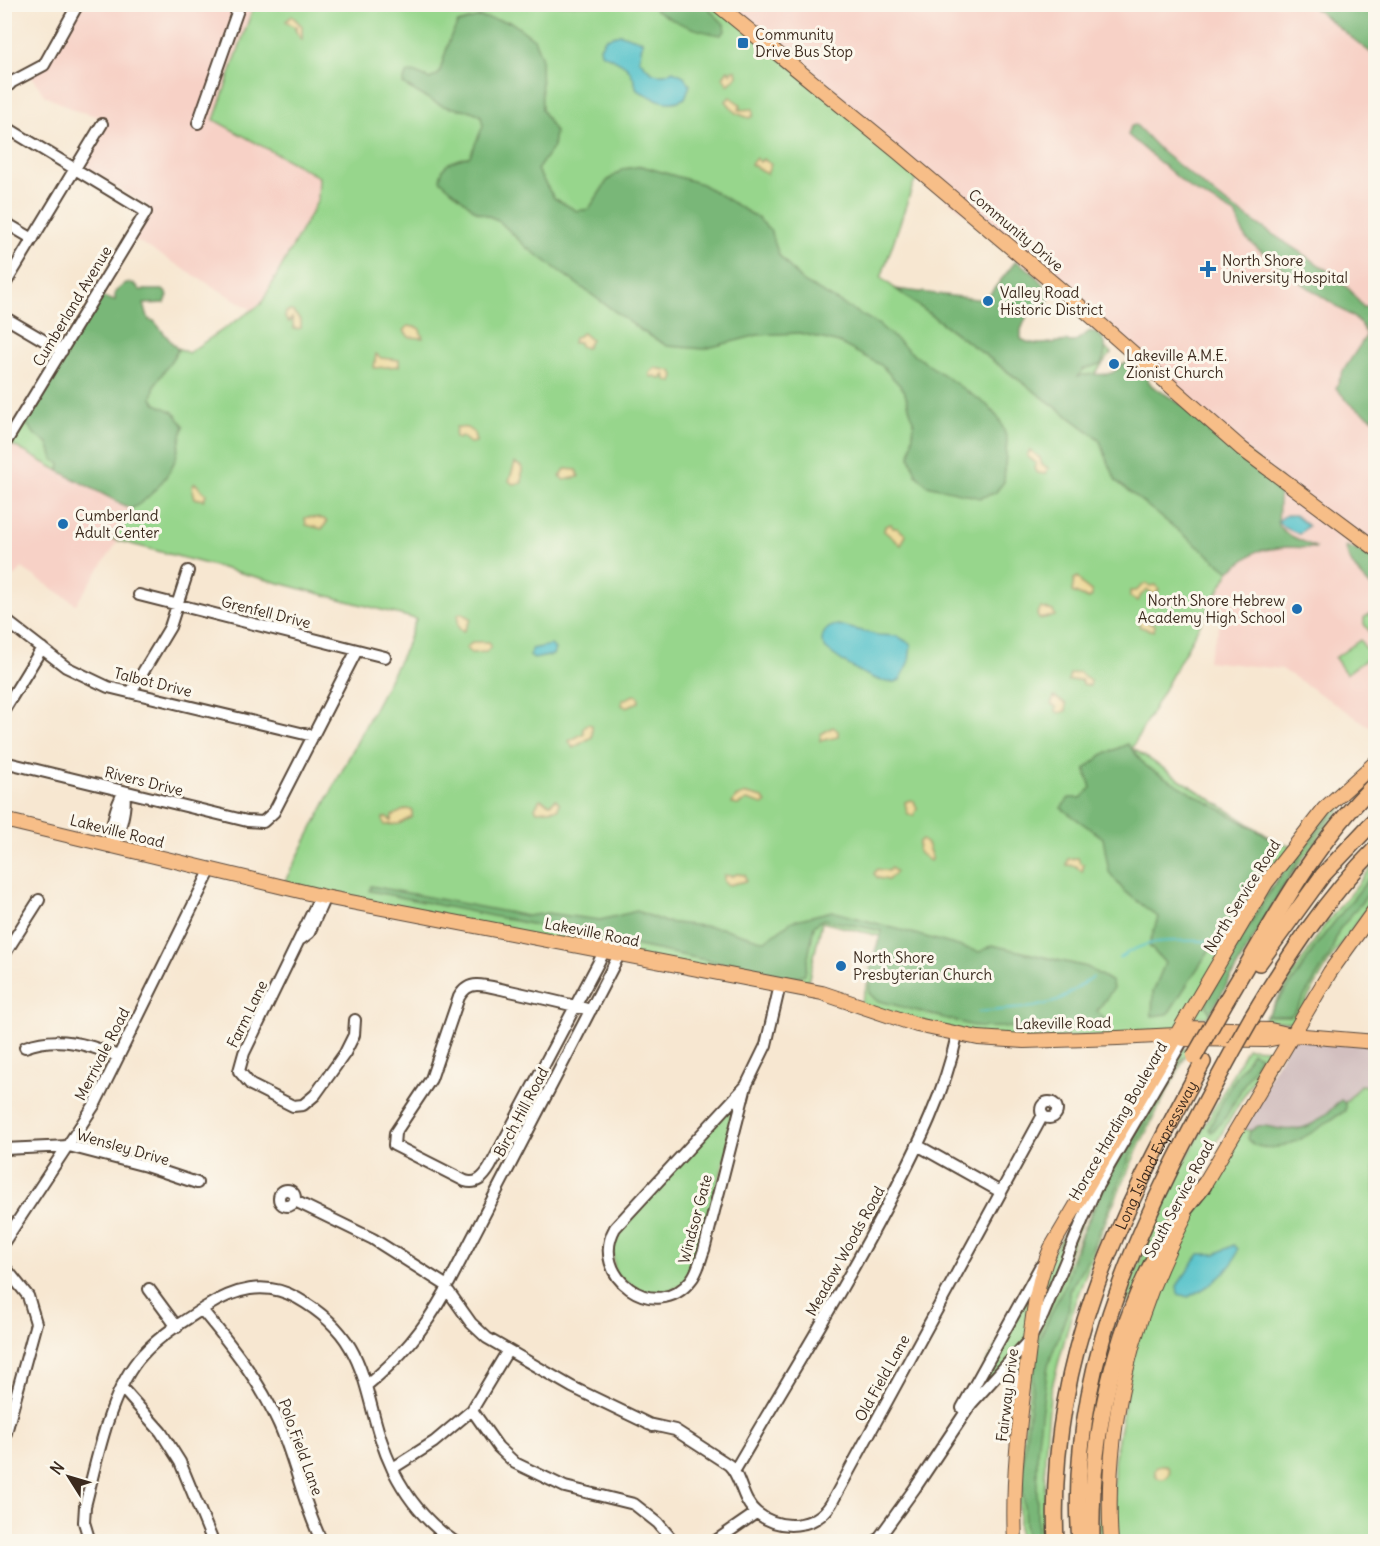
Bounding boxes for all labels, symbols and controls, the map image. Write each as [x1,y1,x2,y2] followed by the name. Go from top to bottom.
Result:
[755,25,853,61] place label: Community Drive Bus Stop
[736,36,750,50] marker: Community Drive Bus Stop
[965,185,1067,275] street label: Community Drive
[28,242,116,370] street label: Cumberland Avenue
[1222,251,1348,287] place label: North Shore University Hospital
[1199,260,1217,278] marker: North Shore University Hospital
[1000,283,1103,319] place label: Valley Road Historic District
[981,294,995,308] marker: Valley Road Historic District
[1126,346,1227,382] place label: Lakeville A.M.E. Zionist Church
[1107,357,1121,371] marker: Lakeville A.M.E. Zionist Church
[75,506,159,542] place label: Cumberland Adult Center
[56,517,70,531] marker: Cumberland Adult Center
[1138,591,1285,627] place label: North Shore Hebrew Academy High School
[219,592,313,632] street label: Grenfell Drive
[1290,602,1304,616] marker: North Shore Hebrew Academy High School
[112,663,194,701] street label: Talbot Drive
[103,762,185,800] street label: Rivers Drive
[68,810,166,852] street label: Lakeville Road
[1200,836,1284,956] street label: North Service Road
[543,913,641,951] street label: Lakeville Road
[853,948,993,984] place label: North Shore Presbyterian Church
[834,959,848,973] marker: North Shore Presbyterian Church
[223,977,271,1051] street label: Farm Lane
[70,1004,134,1104] street label: Merrivale Road
[1015,1013,1112,1033] street label: Lakeville Road
[1065,1038,1171,1204] street label: Horace Harding Boulevard
[489,1064,553,1160] street label: Birch Hill Road
[1111,1077,1201,1232] street label: Long Island Expressway
[74,1125,172,1169] street label: Wensley Drive
[1140,1137,1218,1261] street label: South Service Road
[674,1172,716,1266] street label: Windsor Gate
[801,1183,889,1319] street label: Meadow Woods Road
[850,1331,914,1425] street label: Old Field Lane
[992,1347,1022,1443] street label: Fairway Drive
[275,1396,327,1498] street label: Polo Field Lane
[39,1447,99,1507] north arrow
[46,1458,68,1478] text: N

